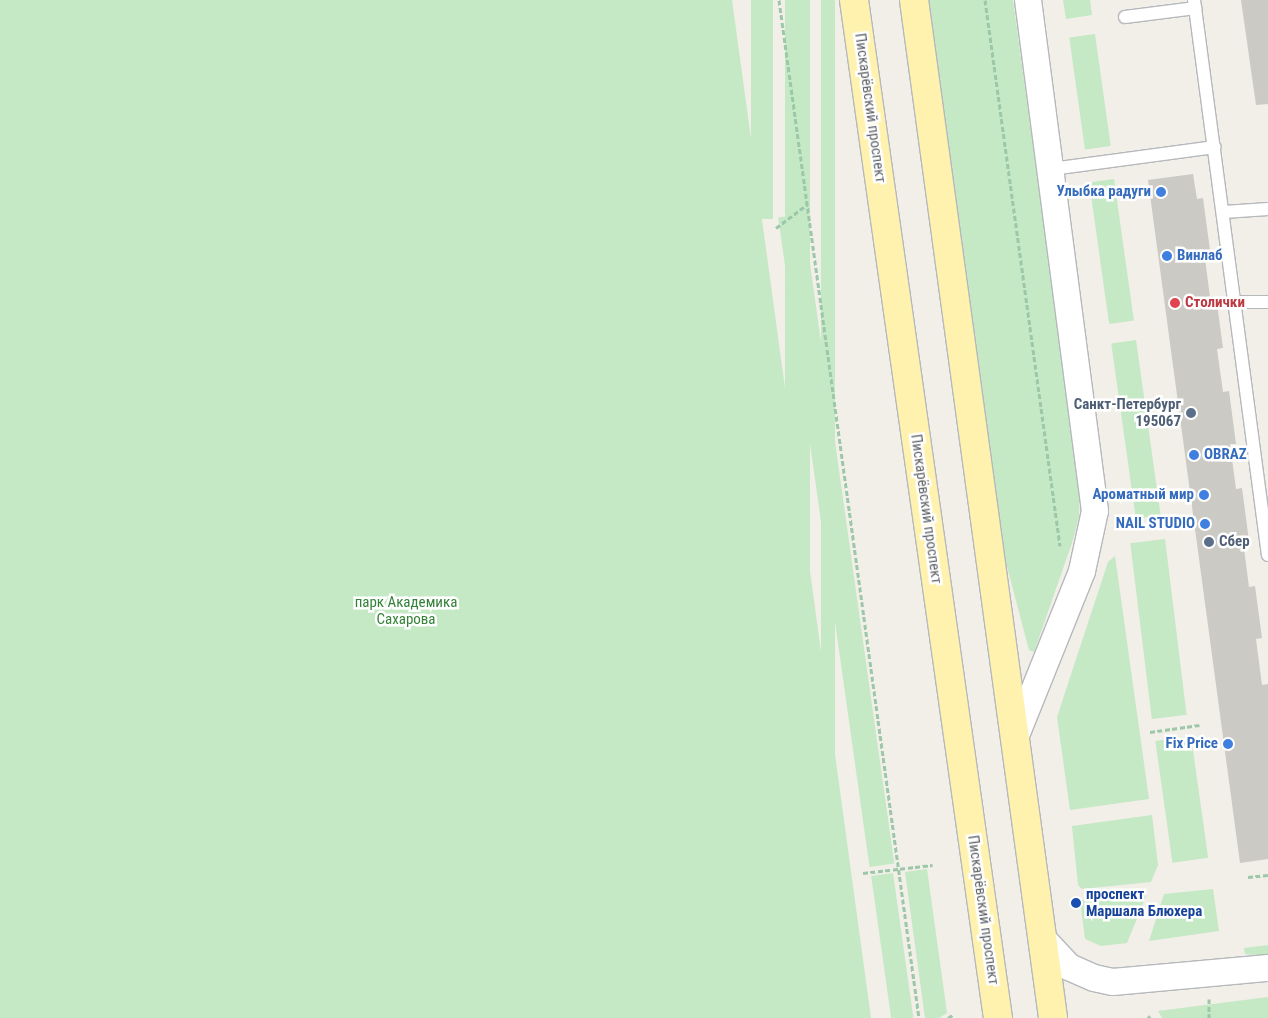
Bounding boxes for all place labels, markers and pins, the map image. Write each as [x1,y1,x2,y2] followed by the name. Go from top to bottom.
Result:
[1057,183,1151,201] place label: Улыбка радуги
[1155,186,1167,198] marker: Улыбка радуги
[1177,247,1222,265] place label: Винлаб
[1161,250,1173,262] marker: Винлаб
[1185,294,1245,312] place label: Столички
[1169,297,1181,309] marker: Столички
[1074,395,1181,430] place label: Санкт-Петербург 195067
[1185,407,1197,419] marker: Санкт-Петербург 195067
[1204,446,1247,464] place label: OBRAZ
[1188,449,1200,461] marker: OBRAZ
[1092,486,1194,504] place label: Ароматный мир
[1198,489,1210,501] marker: Ароматный мир
[1116,515,1195,533] place label: NAIL STUDIO
[1199,518,1211,530] marker: NAIL STUDIO
[1219,533,1250,551] place label: Сбер
[1203,536,1215,548] marker: Сбер
[1165,735,1218,753] place label: Fix Price
[1222,738,1234,750] marker: Fix Price
[1086,885,1202,920] place label: проспект Маршала Блюхера
[1070,897,1082,909] marker: проспект Маршала Блюхера

